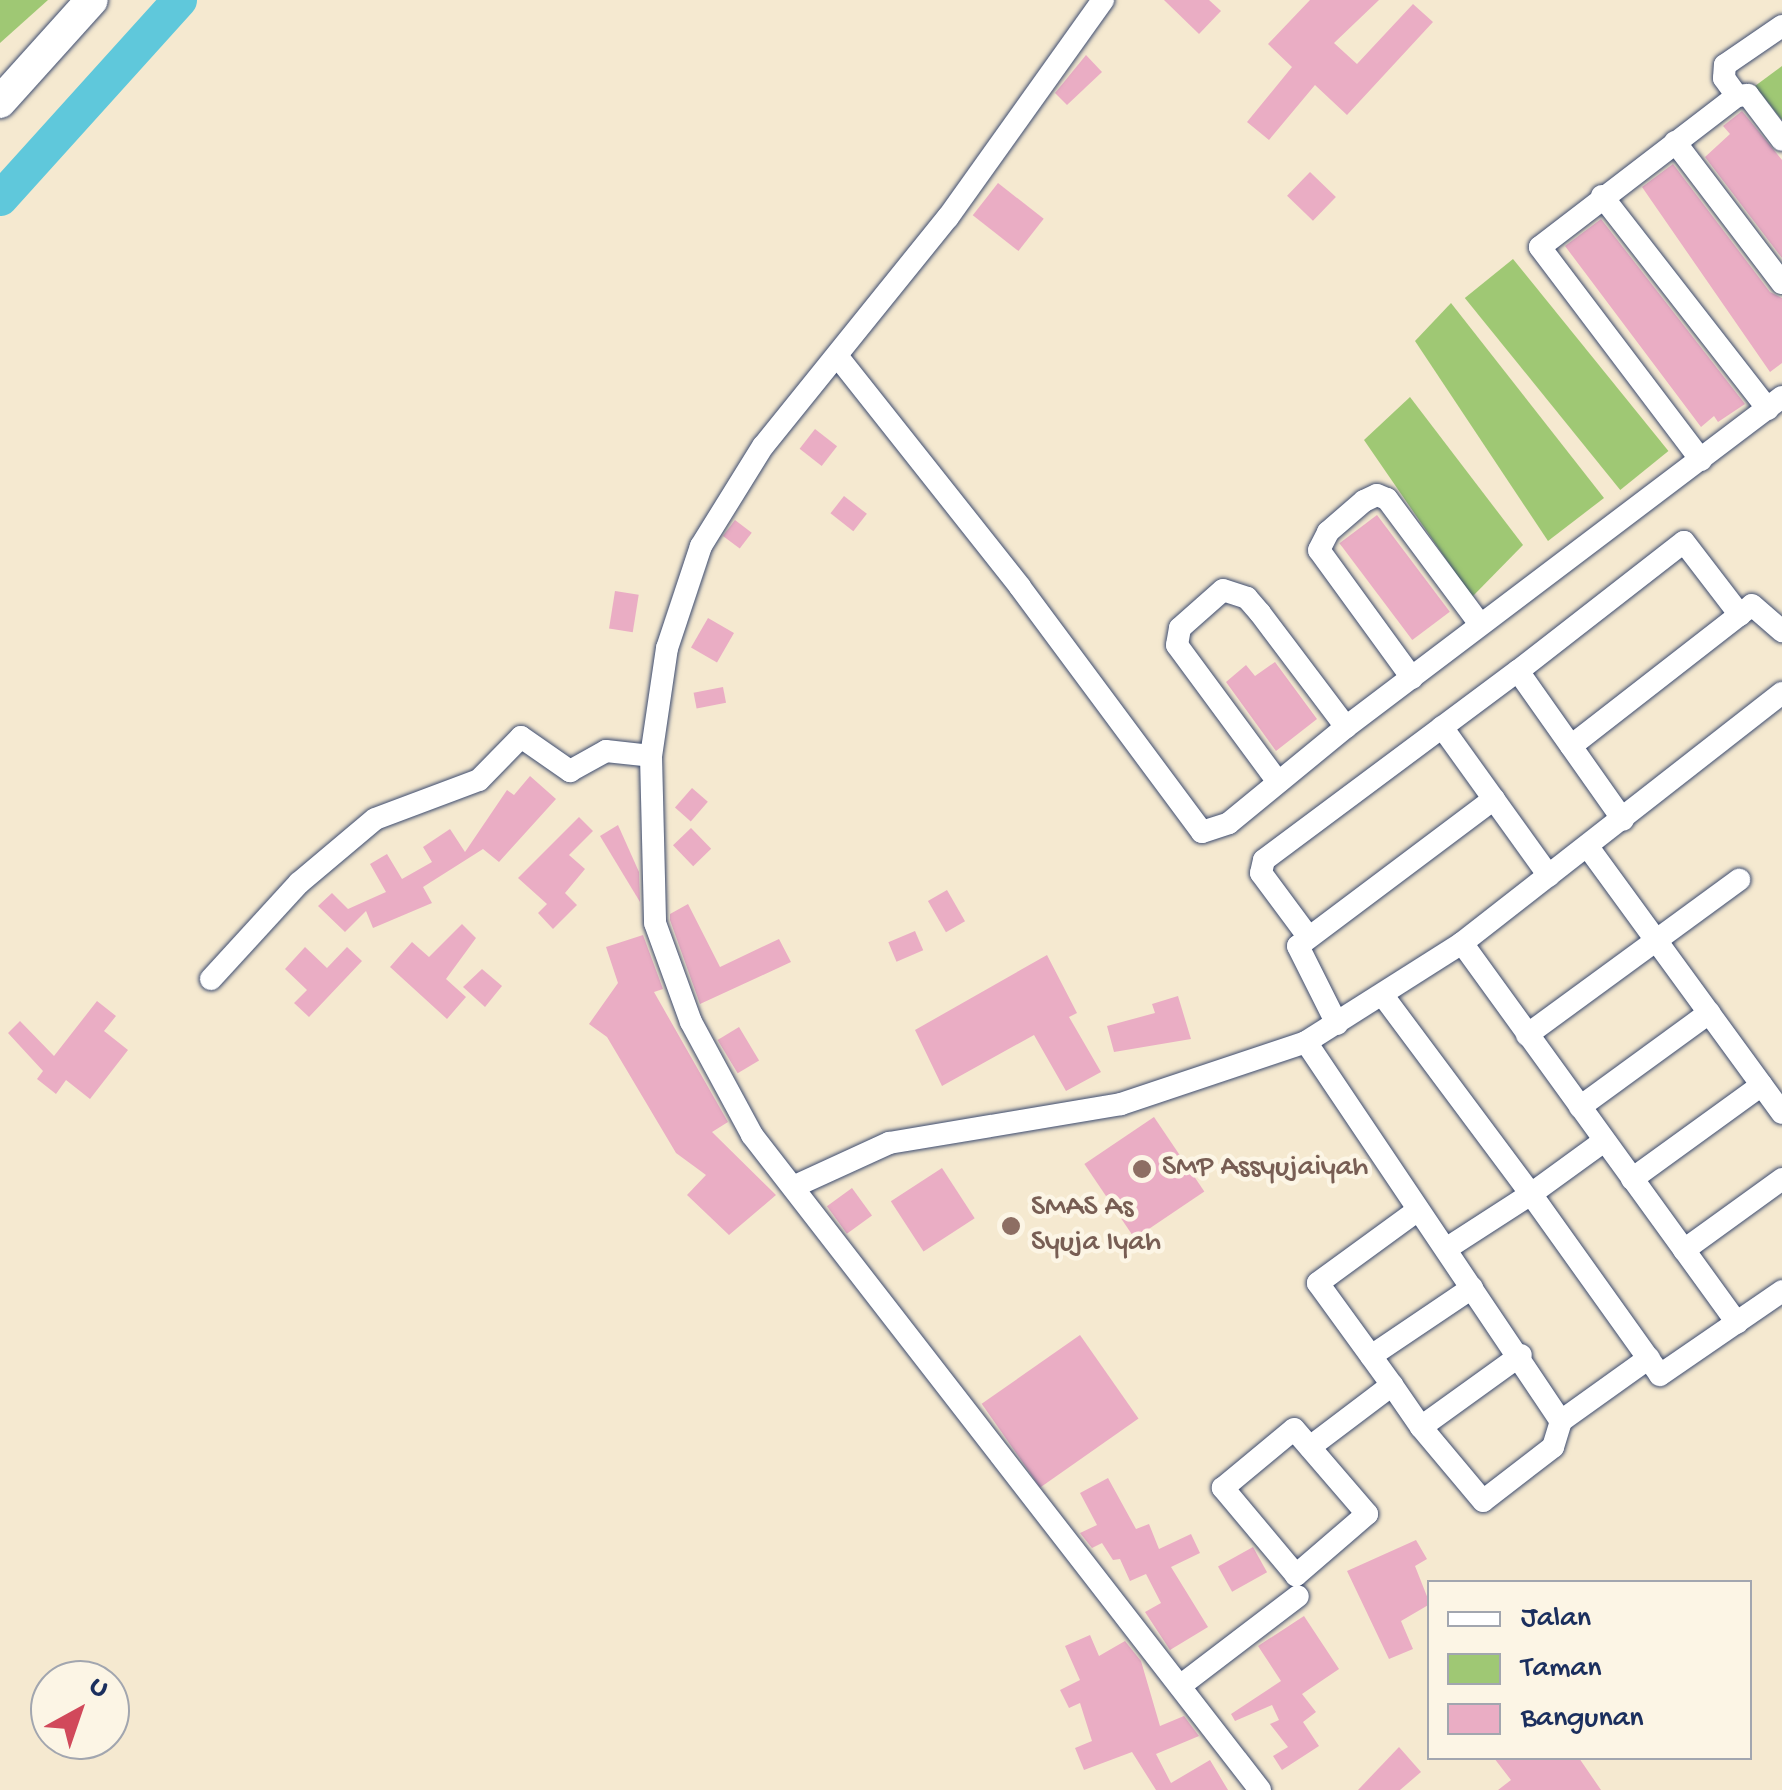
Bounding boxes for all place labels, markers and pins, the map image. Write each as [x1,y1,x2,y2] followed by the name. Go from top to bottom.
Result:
[1162,1151,1368,1187] place label: SMP Assyujaiyah
[1131,1158,1153,1180] marker: SMP Assyujaiyah
[1031,1191,1161,1262] place label: SMAS As Syuja Iyah
[1000,1215,1022,1237] marker: SMAS As Syuja Iyah

